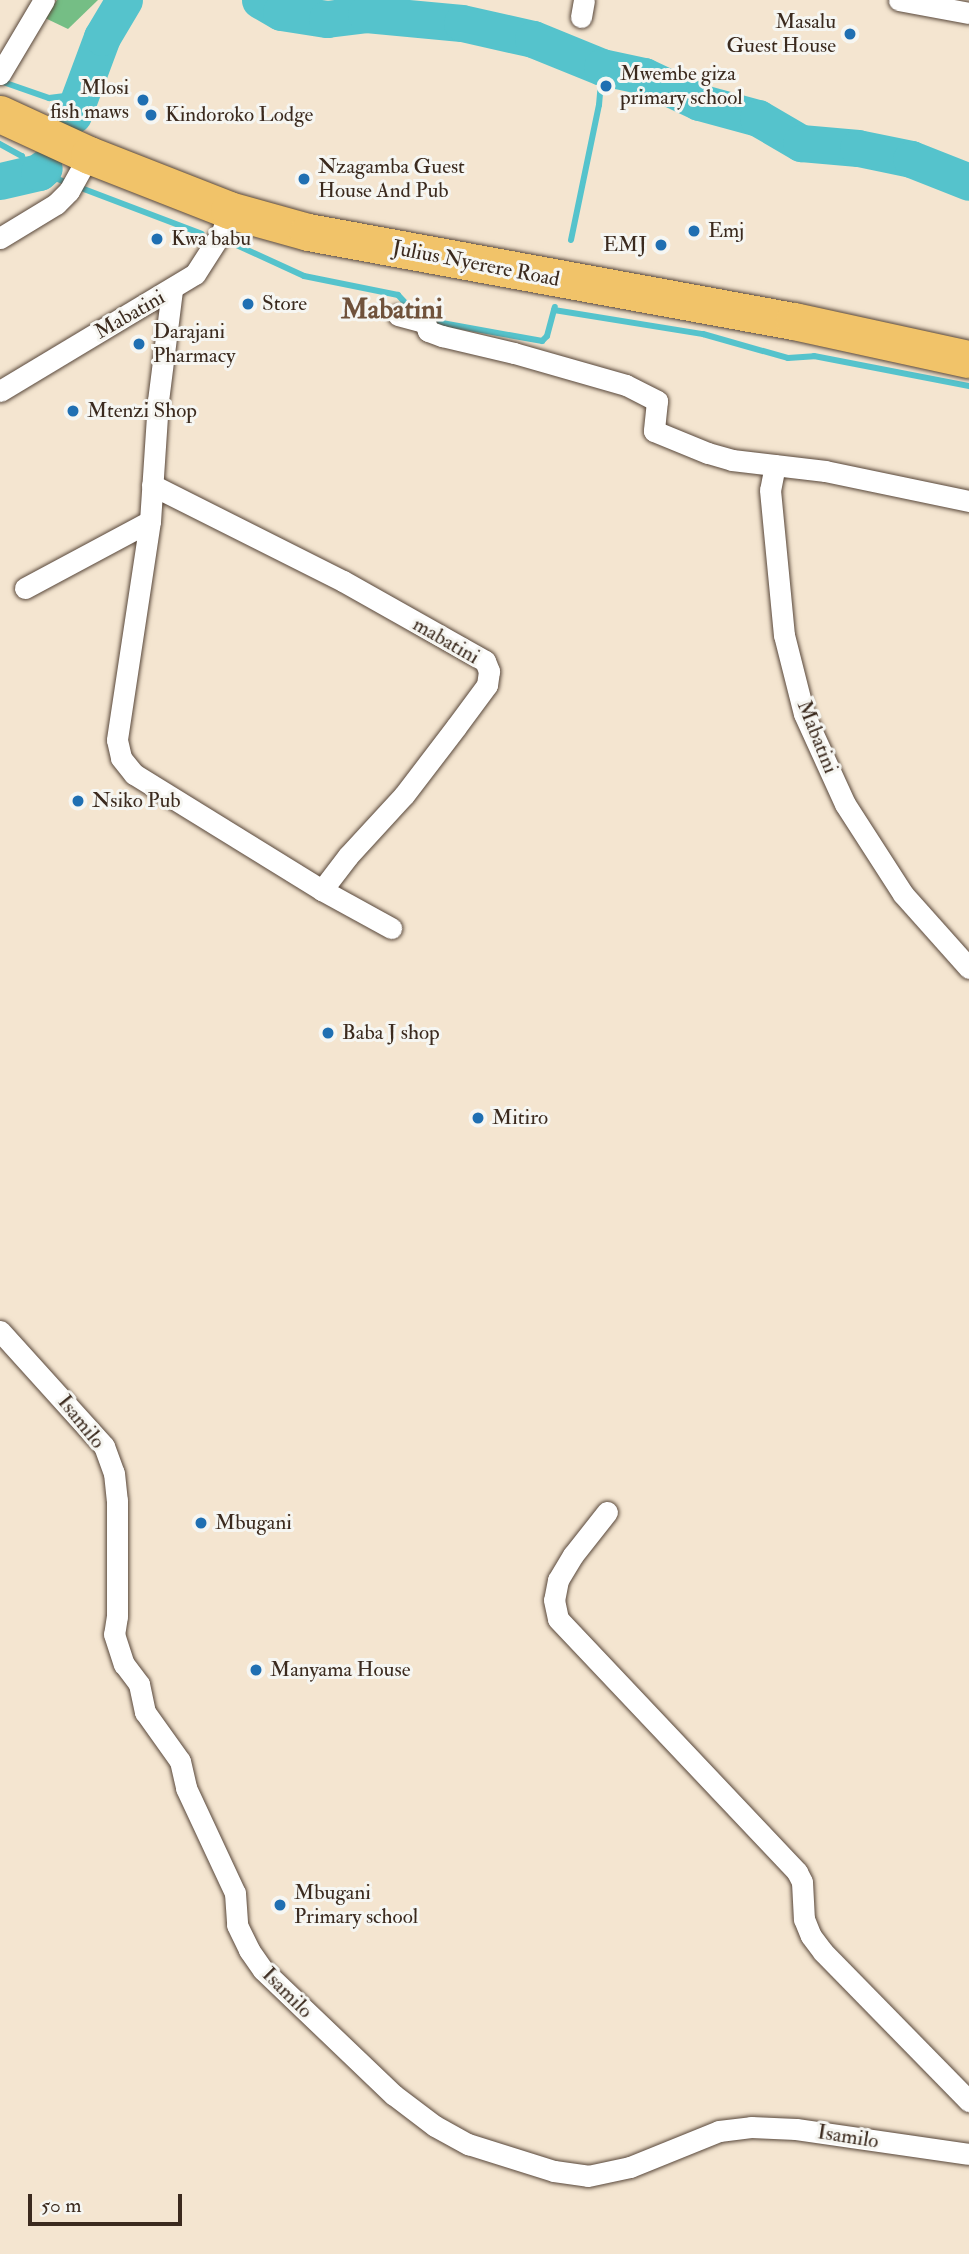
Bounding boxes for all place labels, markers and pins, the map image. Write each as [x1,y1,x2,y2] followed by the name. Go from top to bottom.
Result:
[726,9,836,59] place label: Masalu Guest House
[842,26,858,42] marker: Masalu Guest House
[620,61,743,111] place label: Mwembe giza primary school
[50,75,129,125] place label: Mlosi fish maws
[598,78,614,94] marker: Mwembe giza primary school
[135,92,151,108] marker: Mlosi fish maws
[165,102,313,128] place label: Kindoroko Lodge
[143,107,159,123] marker: Kindoroko Lodge
[318,154,465,204] place label: Nzagamba Guest House And Pub
[296,171,312,187] marker: Nzagamba Guest House And Pub
[708,218,744,244] place label: Emj
[686,223,702,239] marker: Emj
[171,226,251,252] place label: Kwa babu
[149,231,165,247] marker: Kwa babu
[603,232,647,258] place label: EMJ
[653,237,669,253] marker: EMJ
[262,291,307,317] place label: Store
[240,296,256,312] marker: Store
[153,319,235,369] place label: Darajani Pharmacy
[131,336,147,352] marker: Darajani Pharmacy
[87,398,197,424] place label: Mtenzi Shop
[65,403,81,419] marker: Mtenzi Shop
[92,788,181,814] place label: Nsiko Pub
[70,793,86,809] marker: Nsiko Pub
[342,1020,440,1046] place label: Baba J shop
[320,1025,336,1041] marker: Baba J shop
[492,1105,548,1131] place label: Mitiro
[470,1110,486,1126] marker: Mitiro
[215,1510,292,1536] place label: Mbugani
[193,1515,209,1531] marker: Mbugani
[270,1657,410,1683] place label: Manyama House
[248,1662,264,1678] marker: Manyama House
[294,1880,418,1930] place label: Mbugani Primary school
[272,1897,288,1913] marker: Mbugani Primary school

